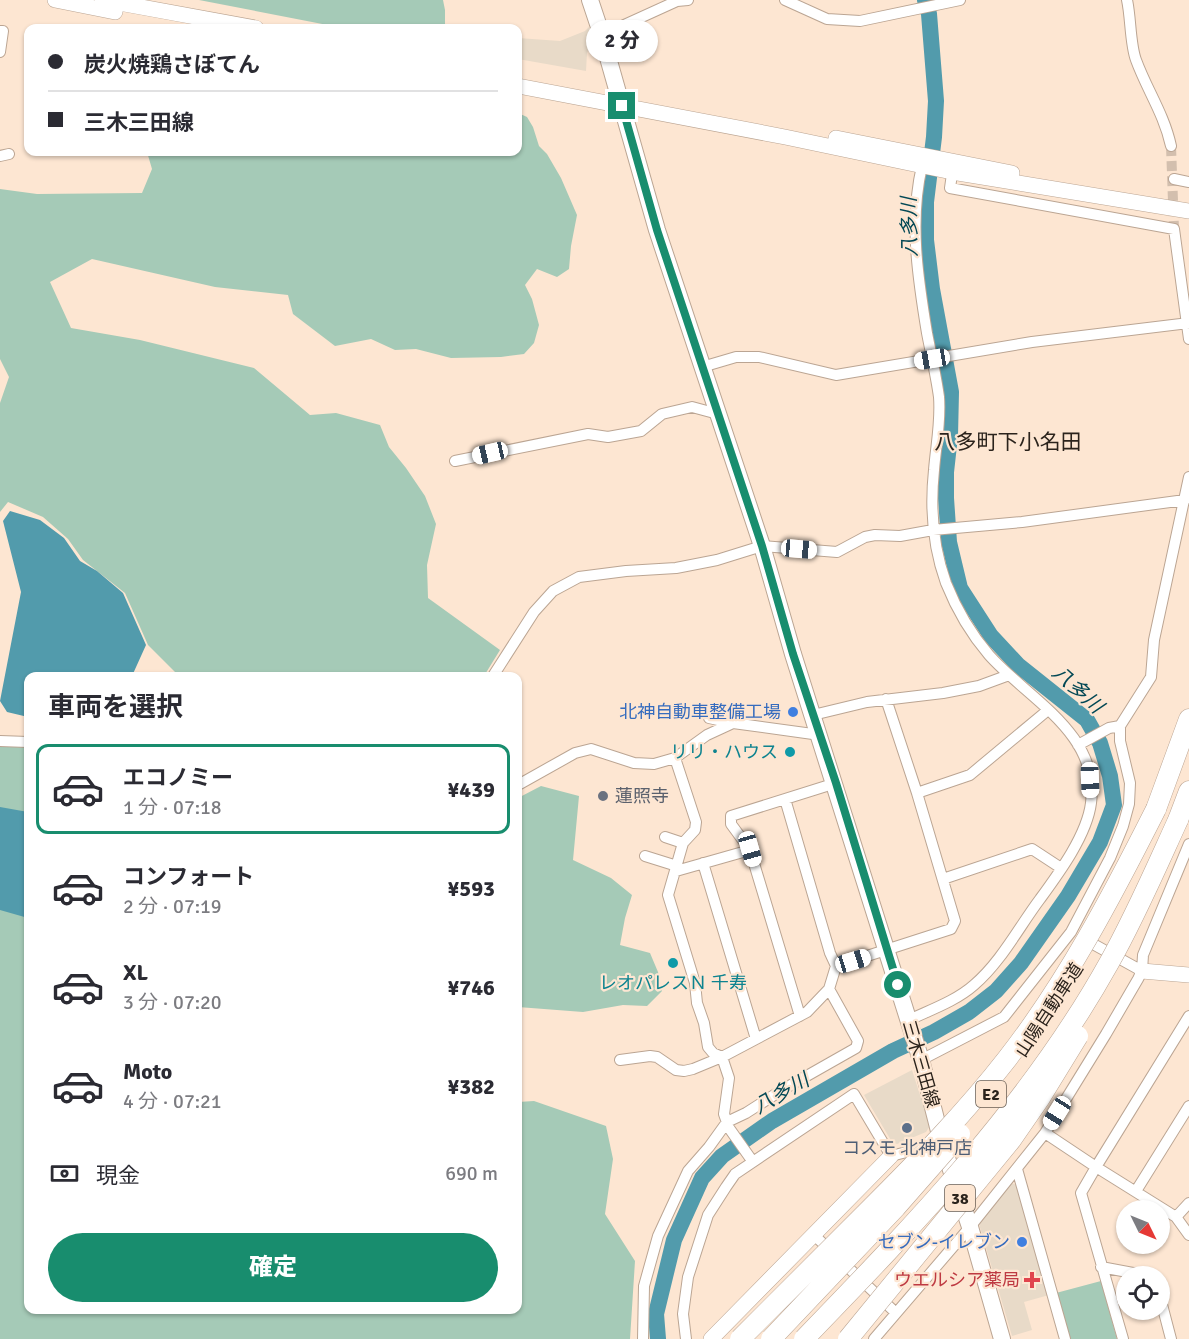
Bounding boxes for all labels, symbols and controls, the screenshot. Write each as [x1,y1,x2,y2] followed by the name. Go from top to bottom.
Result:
[586,19,658,61] callout: 2 分
[604,28,640,53] text: 2 分
[84,51,260,78] text: 炭火焼鶏さぼてん
[608,92,635,119] route end
[84,109,194,136] text: 三木三田線
[896,195,923,257] water label: 八多川
[913,347,951,371] car
[935,429,1082,455] district label: 八多町下小名田
[470,440,510,466] car
[780,538,818,560] car
[1047,660,1110,720] water label: 八多川
[48,691,183,724] text: 車両を選択
[619,701,781,723] place label: 北神自動車整備工場
[786,705,800,719] marker: 北神自動車整備工場
[670,741,778,763] place label: リリ・ハウス
[783,745,797,759] marker: リリ・ハウス
[51,762,105,816] icon: car
[1080,762,1100,798] car
[123,764,233,791] text: エコノミー
[447,776,495,803] text: ¥439
[615,785,669,807] place label: 蓮照寺
[596,789,610,803] marker: 蓮照寺
[123,795,222,820] text: 1 分 · 07:18
[736,829,764,869] car
[51,861,105,915] icon: car
[123,863,254,890] text: コンフォート
[447,875,495,902] text: ¥593
[123,894,222,919] text: 2 分 · 07:19
[833,947,873,975] car
[666,956,680,970] marker: レオパレスＮ 千寿
[123,959,148,986] text: XL
[1010,959,1088,1061] street label: 山陽自動車道
[51,960,105,1014] icon: car
[884,971,911,998] route start
[599,972,747,994] place label: レオパレスＮ 千寿
[447,974,495,1001] text: ¥746
[123,990,222,1015] text: 3 分 · 07:20
[898,1018,944,1110] street label: 三木三田線
[123,1058,172,1085] text: Moto
[51,1059,105,1113] icon: car
[749,1067,815,1119] water label: 八多川
[447,1073,495,1100] text: ¥382
[976,1081,1006,1107] road number: E2
[123,1089,222,1114] text: 4 分 · 07:21
[1040,1093,1074,1133] car
[900,1121,914,1135] marker: コスモ 北神戸店
[842,1137,972,1159] place label: コスモ 北神戸店
[48,1157,81,1190] icon: cash
[445,1161,498,1186] text: 690 m
[96,1162,140,1189] text: 現金
[945,1185,975,1211] road number: 38
[1116,1200,1170,1254] north arrow
[1116,1200,1170,1320] map controls
[878,1231,1010,1253] place label: セブン-イレブン
[48,1233,498,1302] button: 確定
[1015,1235,1029,1249] marker: セブン-イレブン
[1116,1266,1170,1320] button: locate
[894,1269,1020,1291] place label: ウエルシア薬局
[1025,1273,1039,1287] marker: ウエルシア薬局

